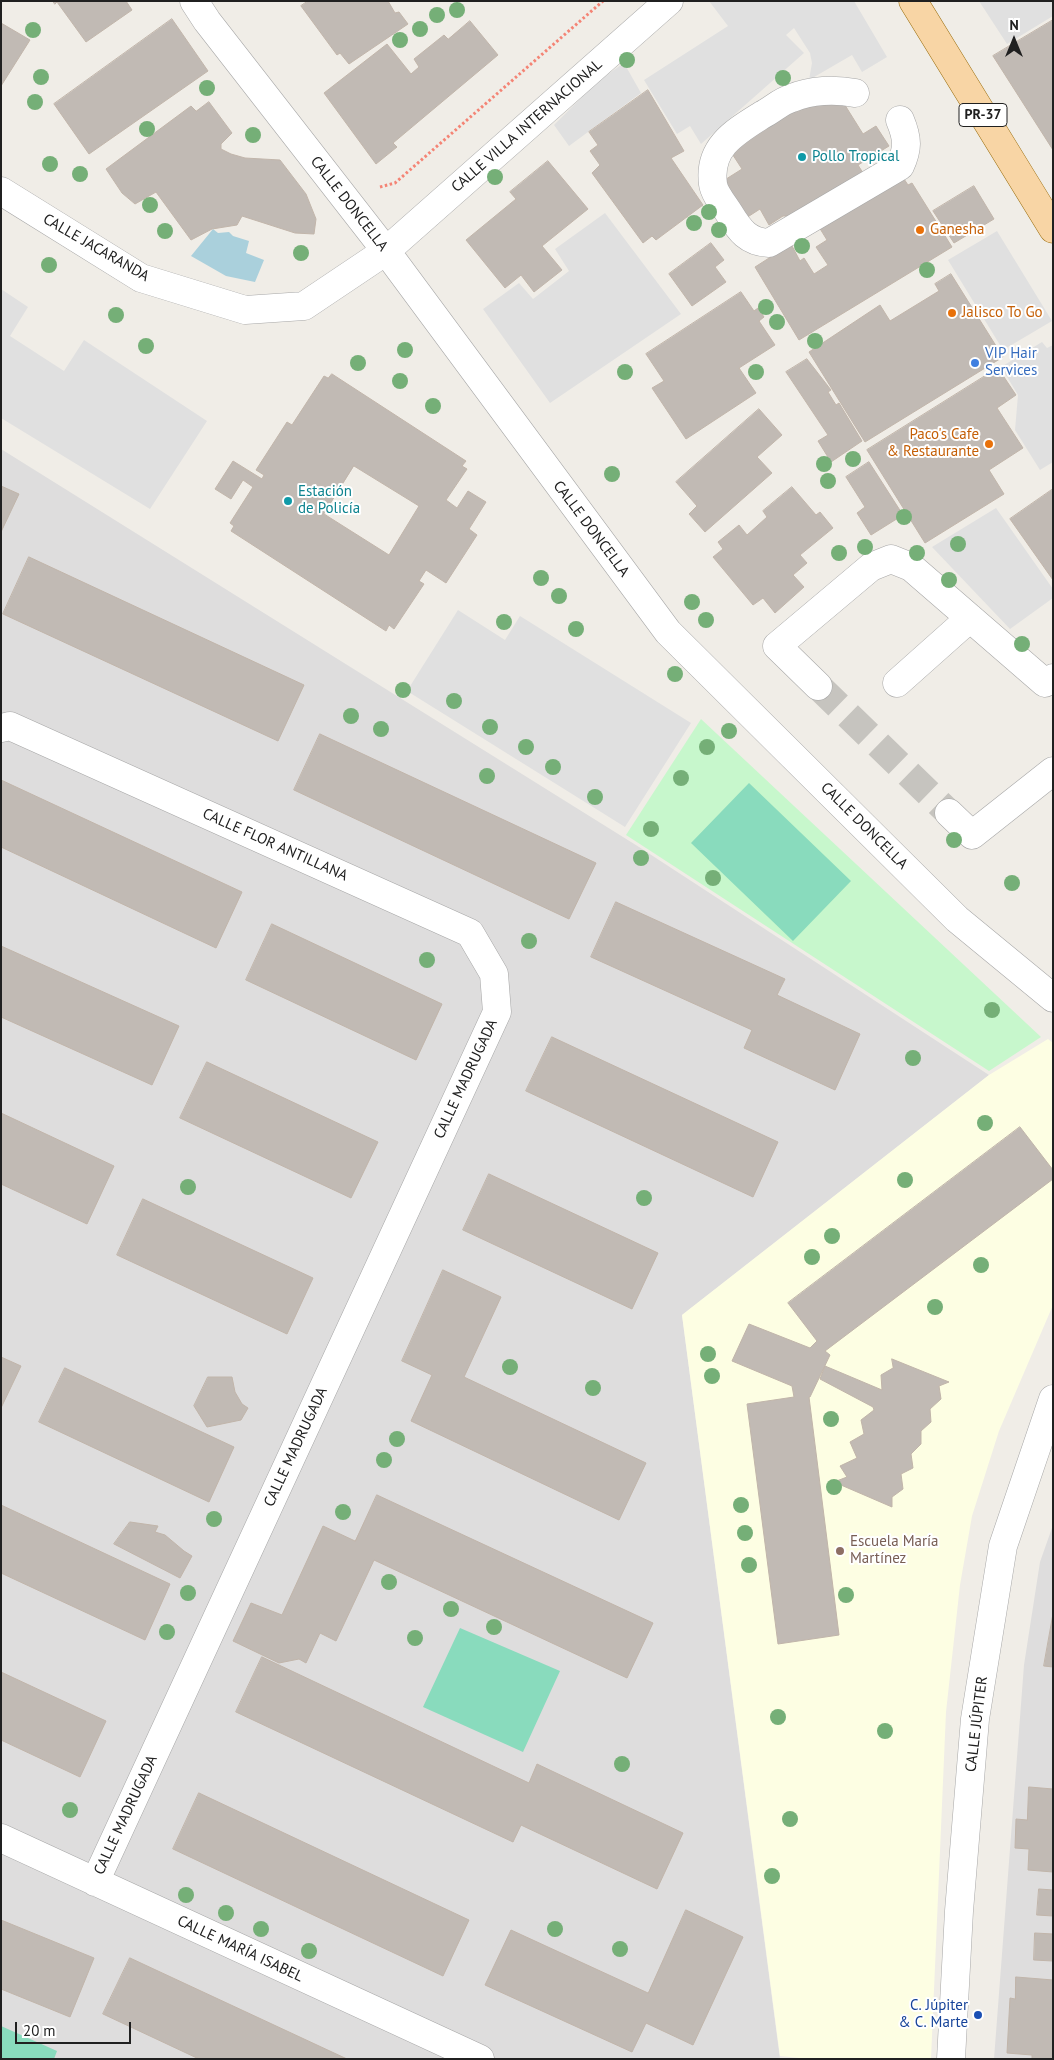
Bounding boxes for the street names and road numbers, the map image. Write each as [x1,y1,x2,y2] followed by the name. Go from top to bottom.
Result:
[448,56,606,196] street label: CALLE VILLA INTERNACIONAL
[959,104,1007,126] road number: PR-37
[306,153,392,255] street label: CALLE DONCELLA
[40,210,152,286] street label: CALLE JACARANDA
[549,477,633,581] street label: CALLE DONCELLA
[817,779,911,873] street label: CALLE DONCELLA
[200,805,350,885] street label: CALLE FLOR ANTILLANA
[430,1016,502,1142] street label: CALLE MADRUGADA
[260,1384,332,1510] street label: CALLE MADRUGADA
[962,1675,992,1773] street label: CALLE JÚPITER
[90,1752,162,1878] street label: CALLE MADRUGADA
[174,1912,306,1986] street label: CALLE MARÍA ISABEL

